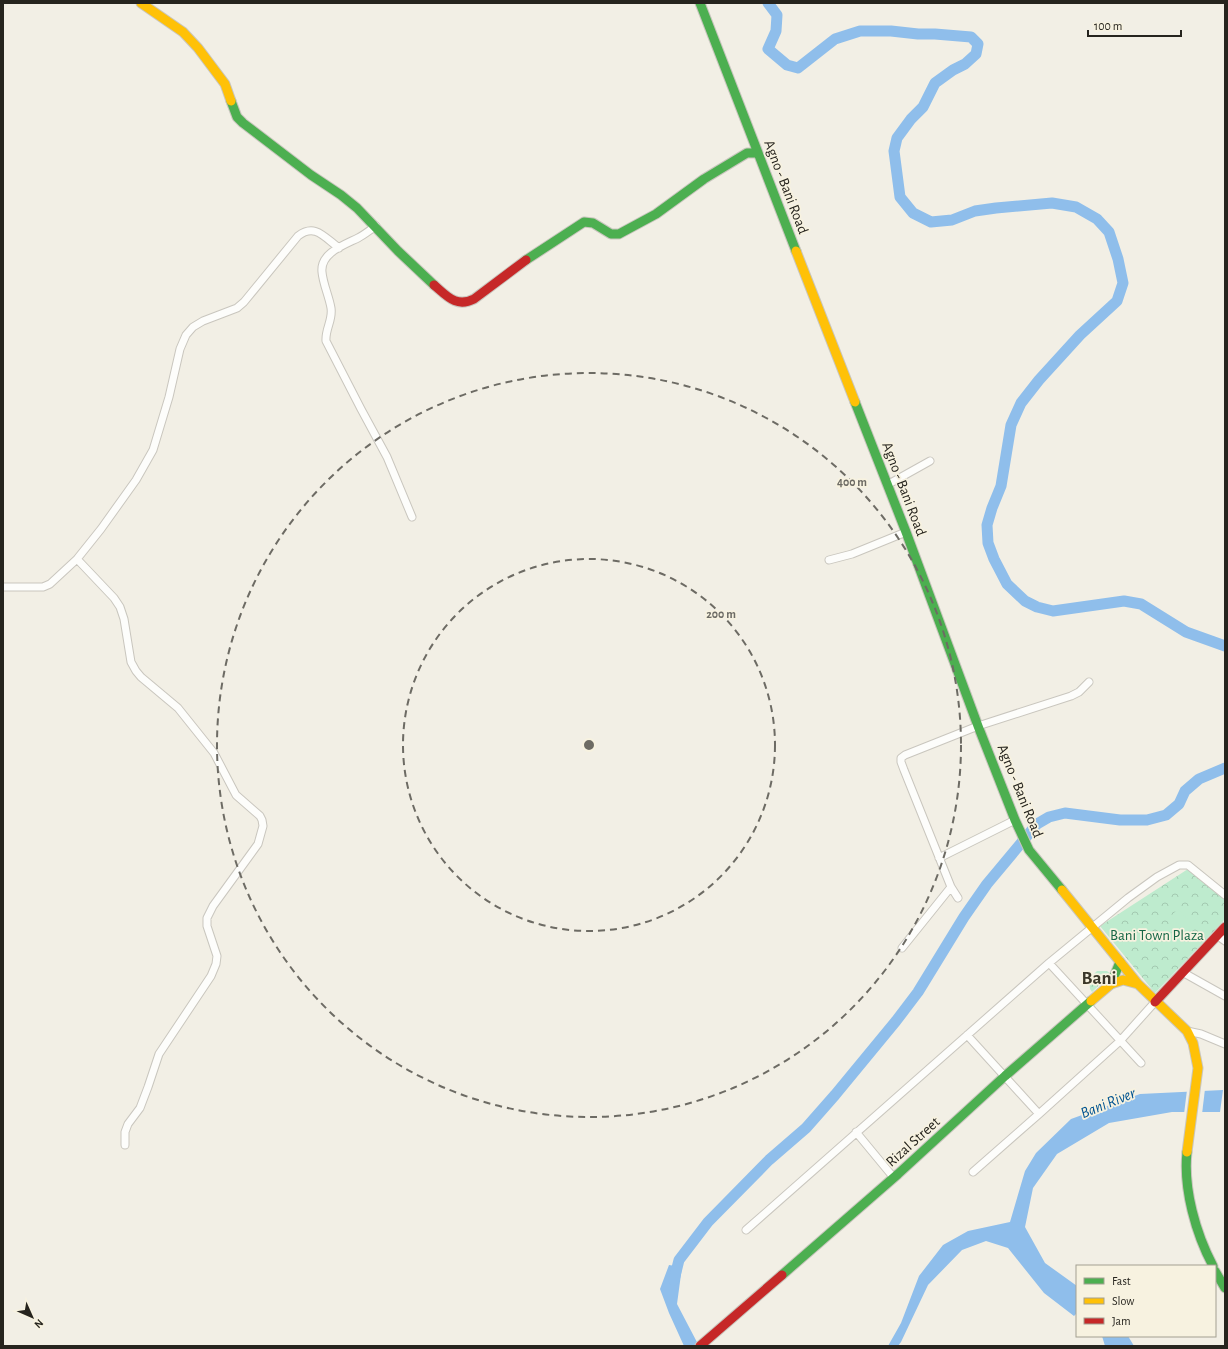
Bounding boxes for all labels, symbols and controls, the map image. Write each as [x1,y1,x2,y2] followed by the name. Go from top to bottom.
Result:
[1088,12,1181,38] scale bar
[1094,20,1122,32] text: 100 m
[761,138,811,236] street label: Agno - Bani Road
[879,440,929,538] street label: Agno - Bani Road
[837,476,867,488] text: 400 m
[706,608,736,620] text: 200 m
[582,738,596,752] centre of rings
[994,742,1046,840] street label: Agno - Bani Road
[1110,928,1204,943] park label: Bani Town Plaza
[1081,969,1117,988] district label: Bani
[1078,1084,1139,1121] water label: Bani River
[883,1114,943,1170] street label: Rizal Street
[1076,1265,1216,1337] legend
[1112,1275,1131,1287] text: Fast
[1112,1295,1134,1307] text: Slow
[12,1297,52,1337] north arrow
[1112,1315,1131,1327] text: Jam
[32,1317,45,1330] text: N

